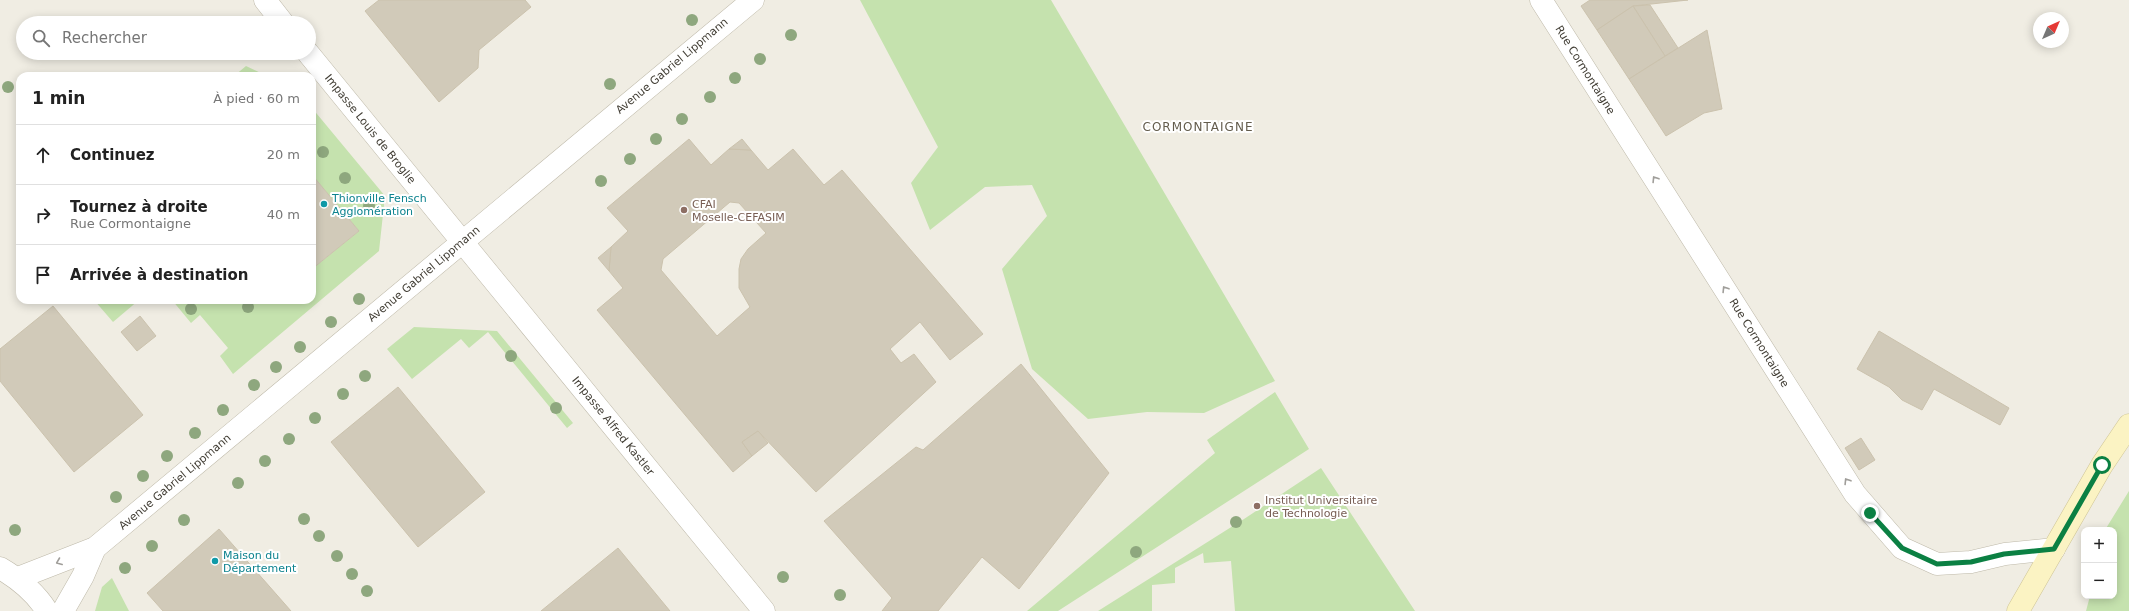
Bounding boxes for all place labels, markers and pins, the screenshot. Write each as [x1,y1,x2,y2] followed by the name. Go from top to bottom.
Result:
[331,192,427,218] place label: Thionville Fensch Agglomération
[692,198,785,224] place label: CFAI Moselle-CEFASIM
[319,199,329,209] marker: Thionville Fensch Agglomération
[679,205,689,215] marker: CFAI Moselle-CEFASIM
[1265,494,1377,520] place label: Institut Universitaire de Technologie
[1252,501,1262,511] marker: Institut Universitaire de Technologie
[223,549,297,575] place label: Maison du Département
[210,556,220,566] marker: Maison du Département

